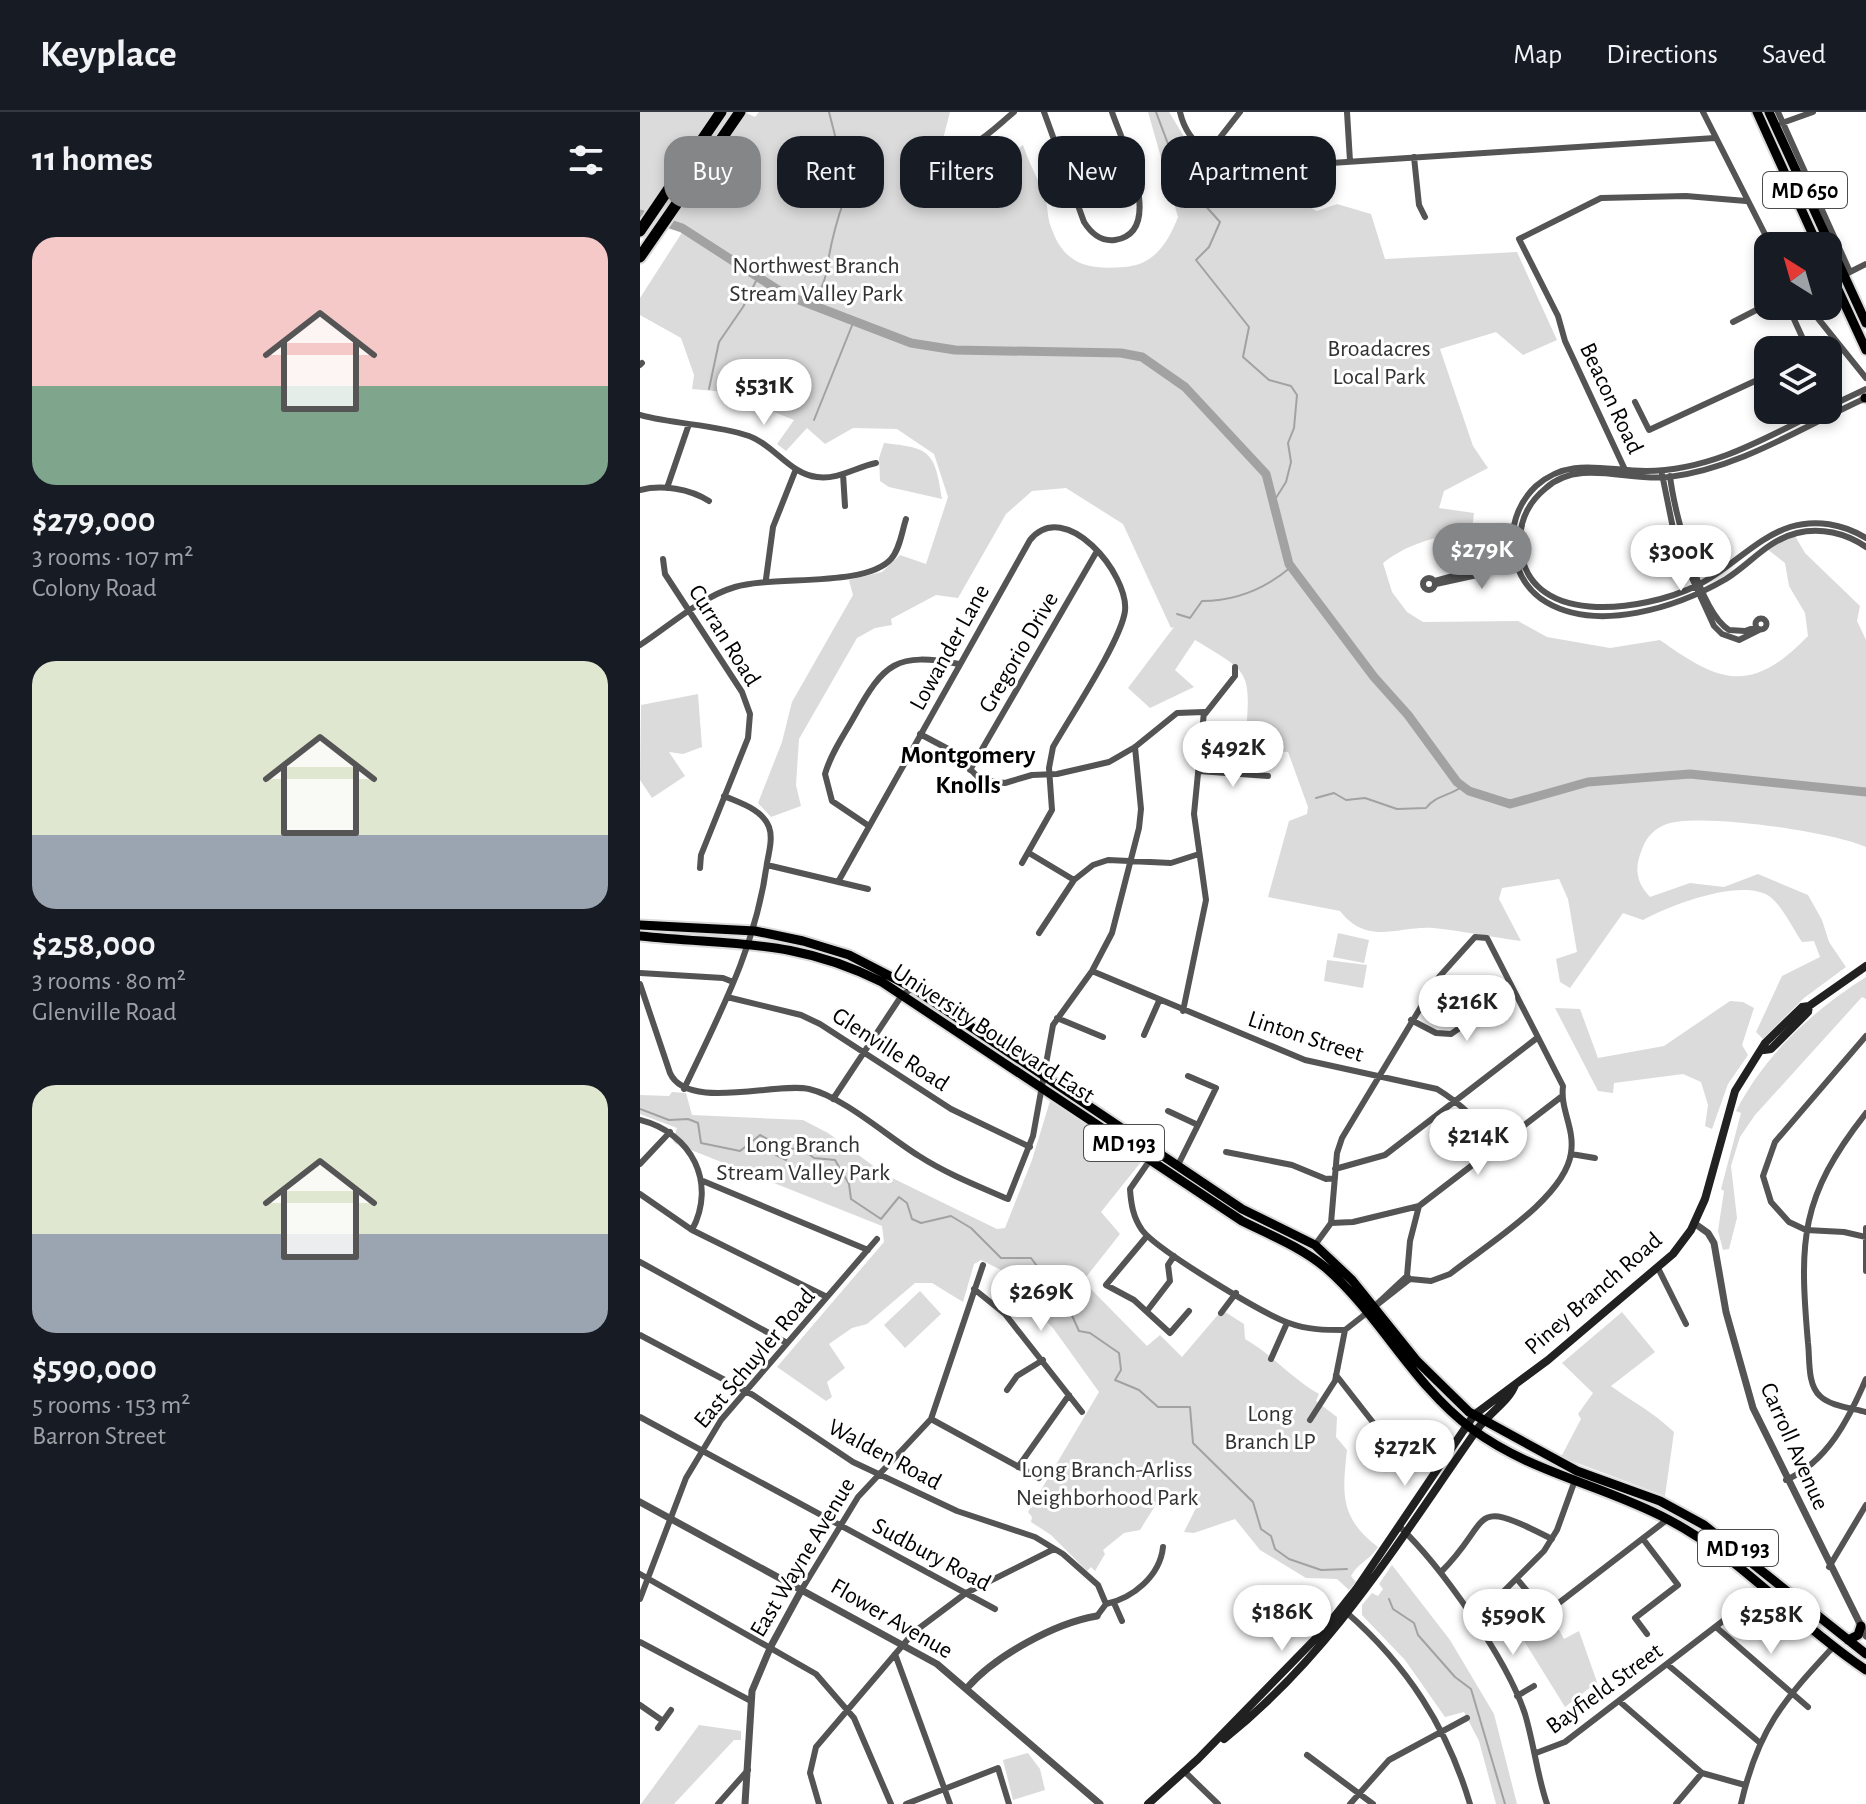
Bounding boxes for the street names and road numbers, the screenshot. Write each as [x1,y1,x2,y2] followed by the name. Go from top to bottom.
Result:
[1763,172,1847,208] road number: MD 650
[1575,339,1647,458] street label: Beacon Road
[684,581,765,690] street label: Curran Road
[906,581,994,714] street label: Lowander Lane
[975,588,1063,717] street label: Gregorio Drive
[888,960,1099,1108] street label: University Boulevard East
[828,1003,953,1096] street label: Glenville Road
[1245,1007,1367,1067] street label: Linton Street
[1084,1125,1164,1161] road number: MD 193
[1521,1228,1667,1359] street label: Piney Branch Road
[690,1284,820,1433] street label: East Schuyler Road
[1755,1379,1833,1514] street label: Carroll Avenue
[824,1415,945,1495] street label: Walden Road
[746,1474,860,1641] street label: East Wayne Avenue
[868,1514,995,1596] street label: Sudbury Road
[1698,1530,1778,1566] road number: MD 193
[826,1574,957,1663] street label: Flower Avenue
[1542,1639,1667,1739] street label: Bayfield Street

